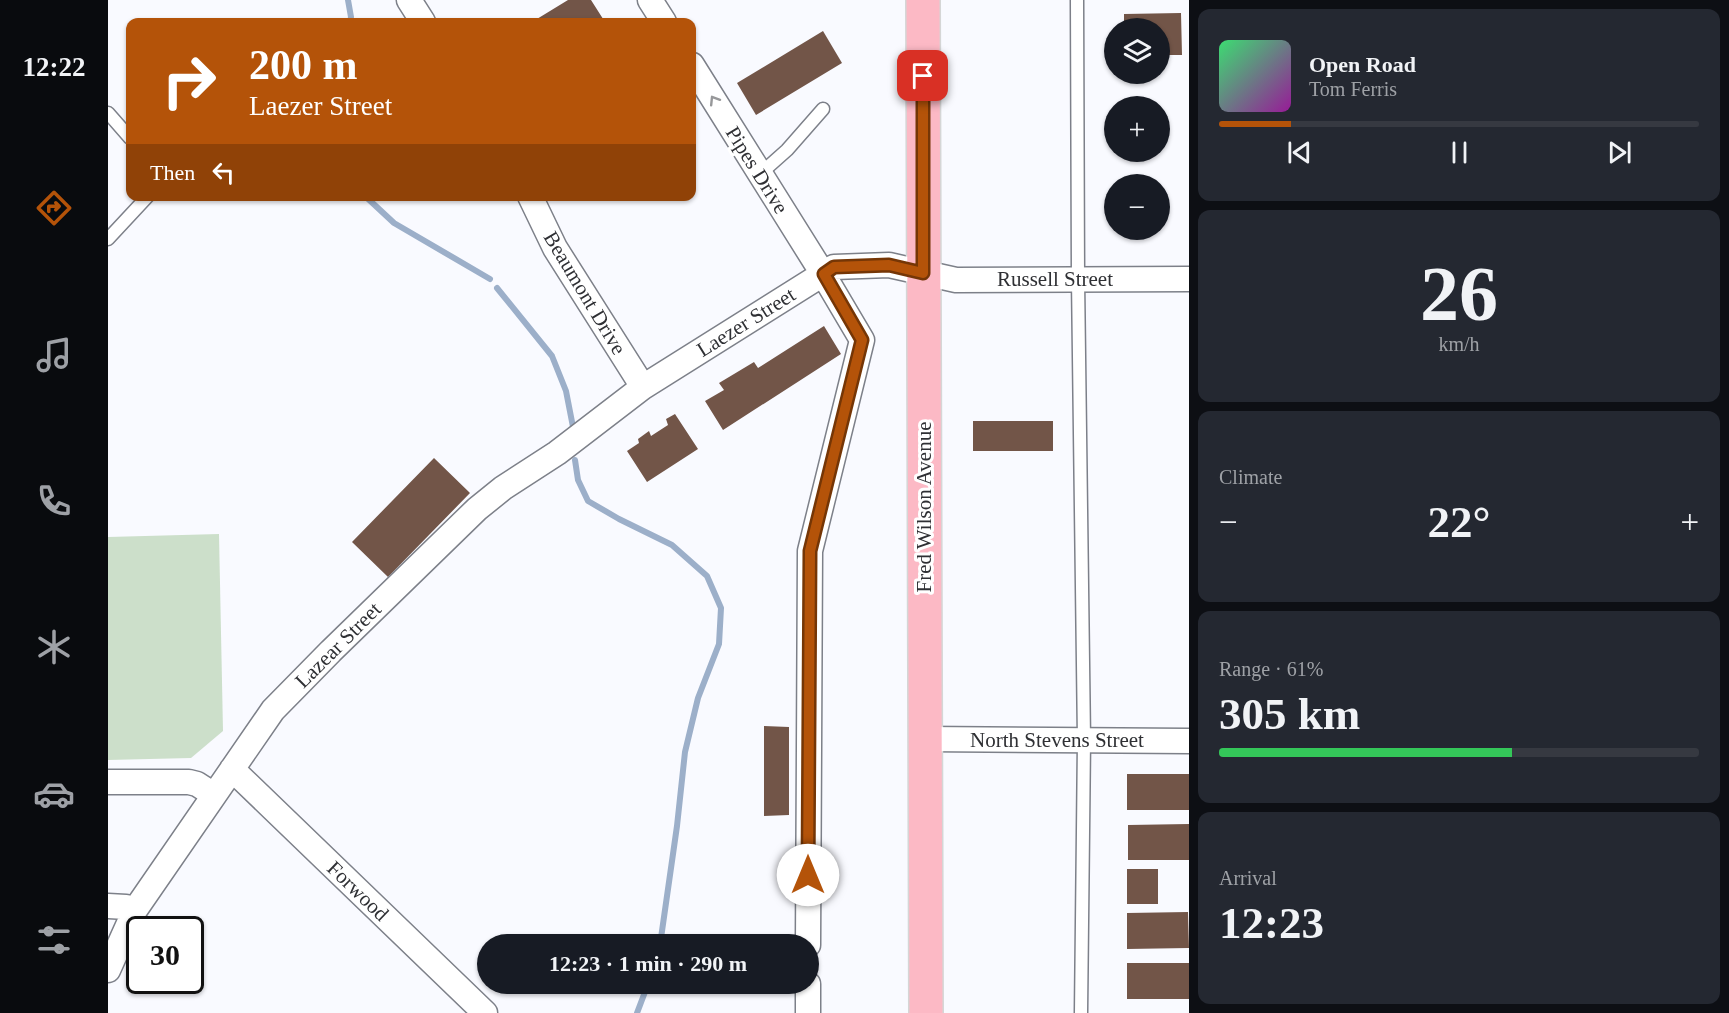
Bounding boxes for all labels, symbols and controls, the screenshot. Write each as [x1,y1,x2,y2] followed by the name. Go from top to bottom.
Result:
[1104,18,1170,240] map controls
[1104,18,1170,84] button: layers
[150,42,228,120] icon: right
[249,42,358,88] text: 200 m
[897,50,948,101] pin
[23,52,86,82] text: 12:22
[1309,52,1416,77] text: Open Road
[906,59,939,92] icon: arrive
[1309,78,1397,100] text: Tom Ferris
[249,91,392,121] text: Laezer Street
[709,96,721,106] one-way arrow
[1104,96,1170,162] button: +
[721,122,793,218] street label: Pipes Drive
[1283,136,1316,169] icon: previous
[1443,136,1476,169] icon: pause
[1603,136,1636,169] icon: next
[207,156,240,189] icon: left
[150,160,195,185] text: Then
[1104,174,1170,240] button: −
[33,187,75,229] icon: directions
[539,227,631,359] street label: Beaumont Drive
[1420,250,1498,337] text: 26
[997,267,1113,291] street label: Russell Street
[692,282,800,362] street label: Laezer Street
[1438,333,1480,355] text: km/h
[33,334,75,376] icon: music
[912,421,936,593] street label: Fred Wilson Avenue
[1219,466,1282,488] text: Climate
[33,480,75,522] icon: phone
[1428,497,1491,547] text: 22°
[1219,504,1238,540] text: −
[1680,504,1699,540] text: +
[290,597,386,693] street label: Lazear Street
[33,626,75,668] icon: climate
[1219,658,1323,680] text: Range · 61%
[1219,689,1360,739] text: 305 km
[970,728,1144,752] street label: North Stevens Street
[33,773,75,815] icon: car
[776,843,840,907] position arrow
[322,856,394,926] street label: Forwood
[1219,867,1277,889] text: Arrival
[1219,898,1324,948] text: 12:23
[126,916,204,994] speed limit sign: 30
[33,919,75,961] icon: filters
[549,951,747,976] text: 12:23 · 1 min · 290 m

